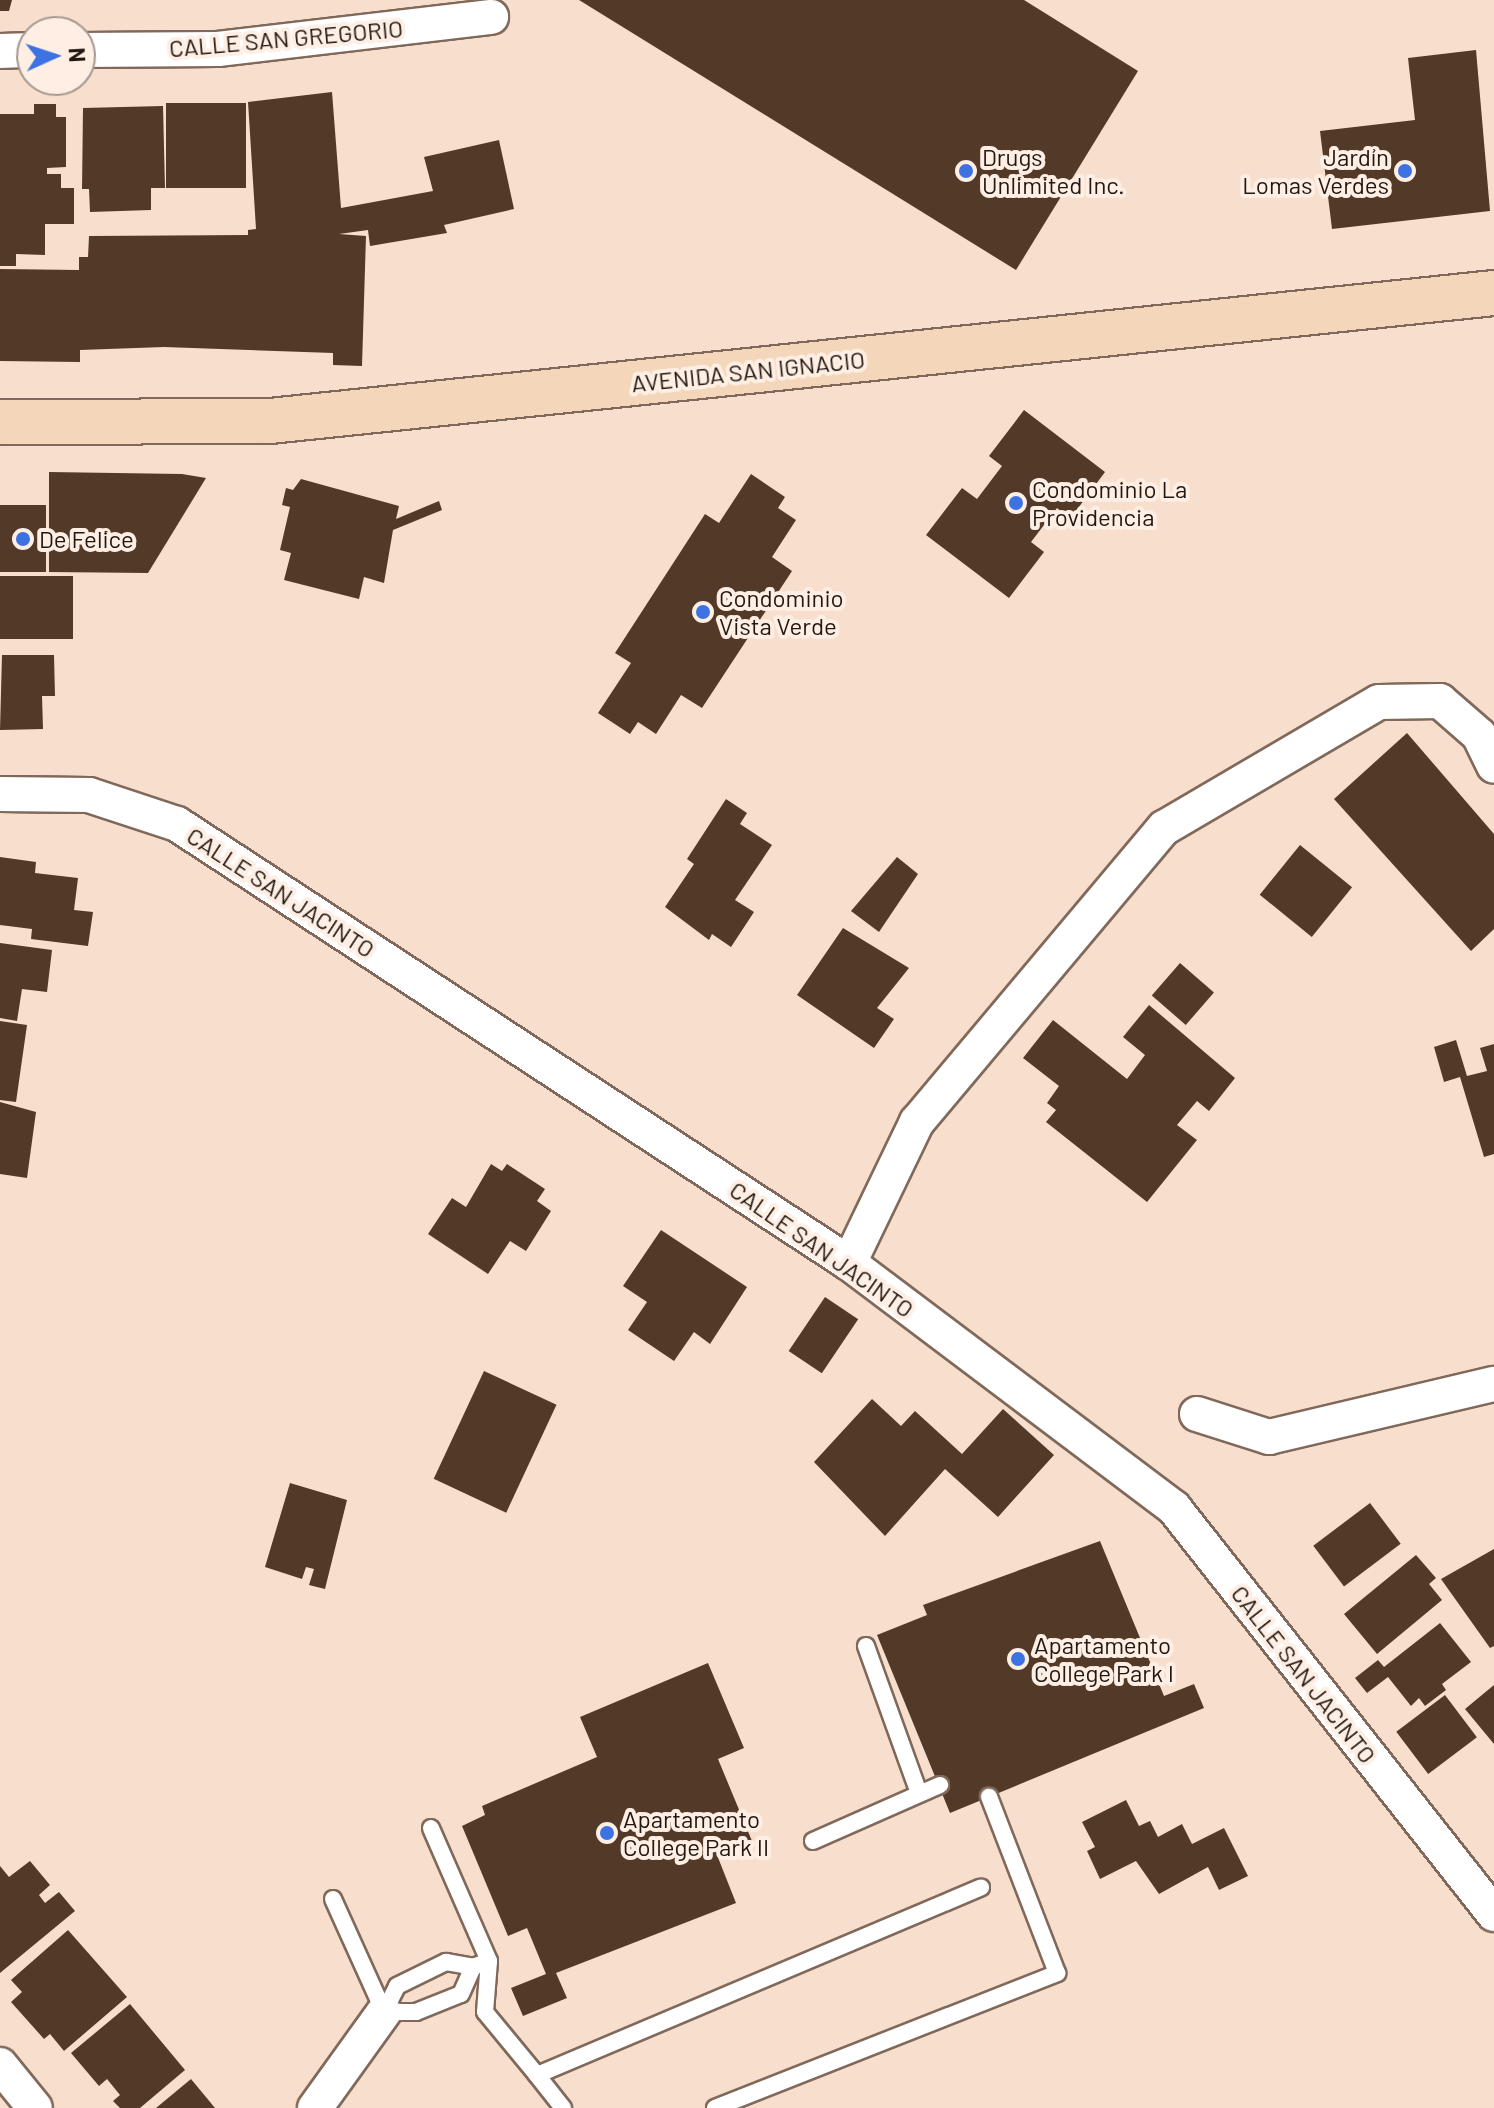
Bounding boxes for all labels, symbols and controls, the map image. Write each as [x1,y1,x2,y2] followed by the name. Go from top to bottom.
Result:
[168,13,404,63] street label: CALLE SAN GREGORIO
[16,16,96,96] north arrow
[65,47,91,63] text: N
[982,143,1125,199] place label: Drugs Unlimited Inc.
[1242,143,1389,199] place label: Jardín Lomas Verdes
[957,162,975,180] marker: Drugs Unlimited Inc.
[1396,162,1414,180] marker: Jardín Lomas Verdes
[630,344,866,398] street label: AVENIDA SAN IGNACIO
[1032,475,1187,531] place label: Condominio La Providencia
[1007,494,1025,512] marker: Condominio La Providencia
[39,525,134,553] place label: De Felice
[14,530,32,548] marker: De Felice
[719,584,844,640] place label: Condominio Vista Verde
[694,603,712,621] marker: Condominio Vista Verde
[182,821,380,963] street label: CALLE SAN JACINTO
[725,1175,919,1323] street label: CALLE SAN JACINTO
[1226,1579,1382,1769] street label: CALLE SAN JACINTO
[1034,1631,1174,1687] place label: Apartamento College Park I
[1009,1650,1027,1668] marker: Apartamento College Park I
[623,1805,769,1861] place label: Apartamento College Park II
[598,1824,616,1842] marker: Apartamento College Park II

